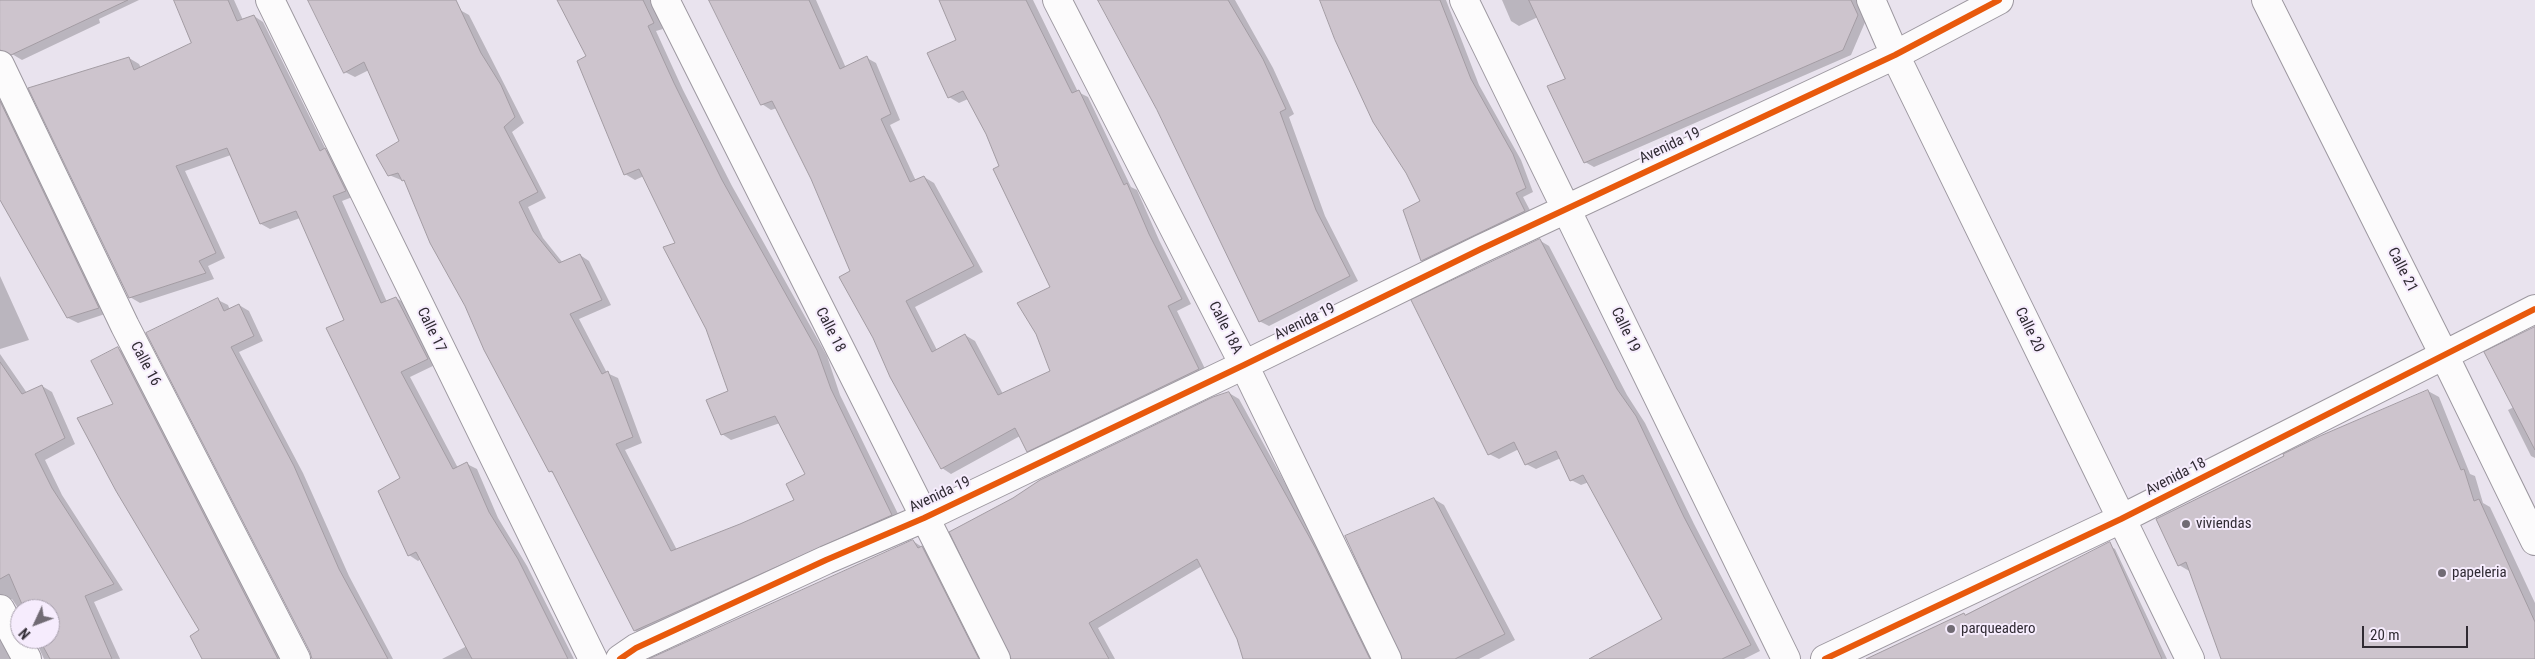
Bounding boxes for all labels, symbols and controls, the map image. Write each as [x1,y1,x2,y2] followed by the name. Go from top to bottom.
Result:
[1637,124,1703,168] street label: Avenida 19
[2383,245,2421,295] street label: Calle 21
[1204,299,1246,357] street label: Calle 18A
[1272,300,1338,344] street label: Avenida 19
[412,305,450,355] street label: Calle 17
[811,305,849,355] street label: Calle 18
[1606,305,1644,355] street label: Calle 19
[2010,305,2048,355] street label: Calle 20
[126,339,164,389] street label: Calle 16
[2143,454,2209,500] street label: Avenida 18
[907,473,973,517] street label: Avenida 19
[2196,515,2251,533] place label: viviendas
[2180,518,2192,530] marker: viviendas
[2452,564,2507,582] place label: papeleria
[2436,567,2448,579] marker: papeleria
[10,599,60,649] north arrow
[2365,616,2471,648] scale bar
[1961,620,2035,638] place label: parqueadero
[1945,623,1957,635] marker: parqueadero
[16,625,34,642] text: N
[2370,626,2400,644] text: 20 m

